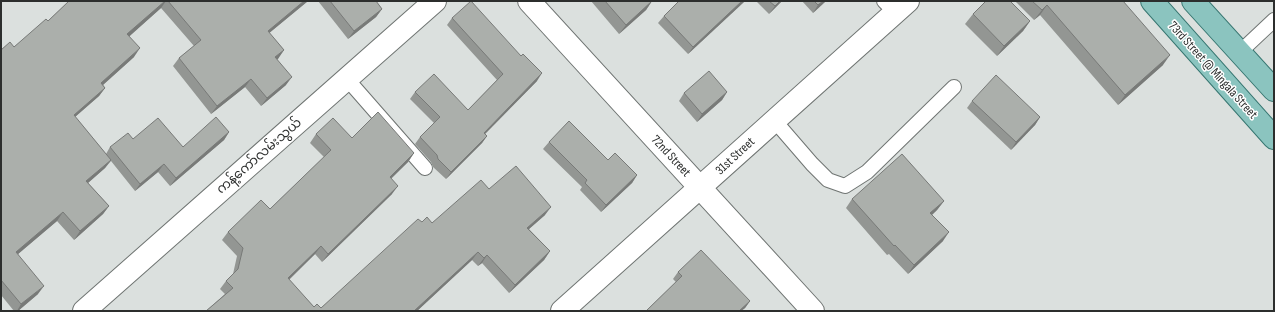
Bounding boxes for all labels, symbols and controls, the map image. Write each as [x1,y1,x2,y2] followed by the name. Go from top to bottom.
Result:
[1165,18,1261,122] street label: 73rd Street @ Mingala Street
[212,114,306,199] street label: ကန့်ကော်လမ်းသွယ်
[648,132,694,180] street label: 72nd Street
[712,134,758,178] street label: 31st Street

